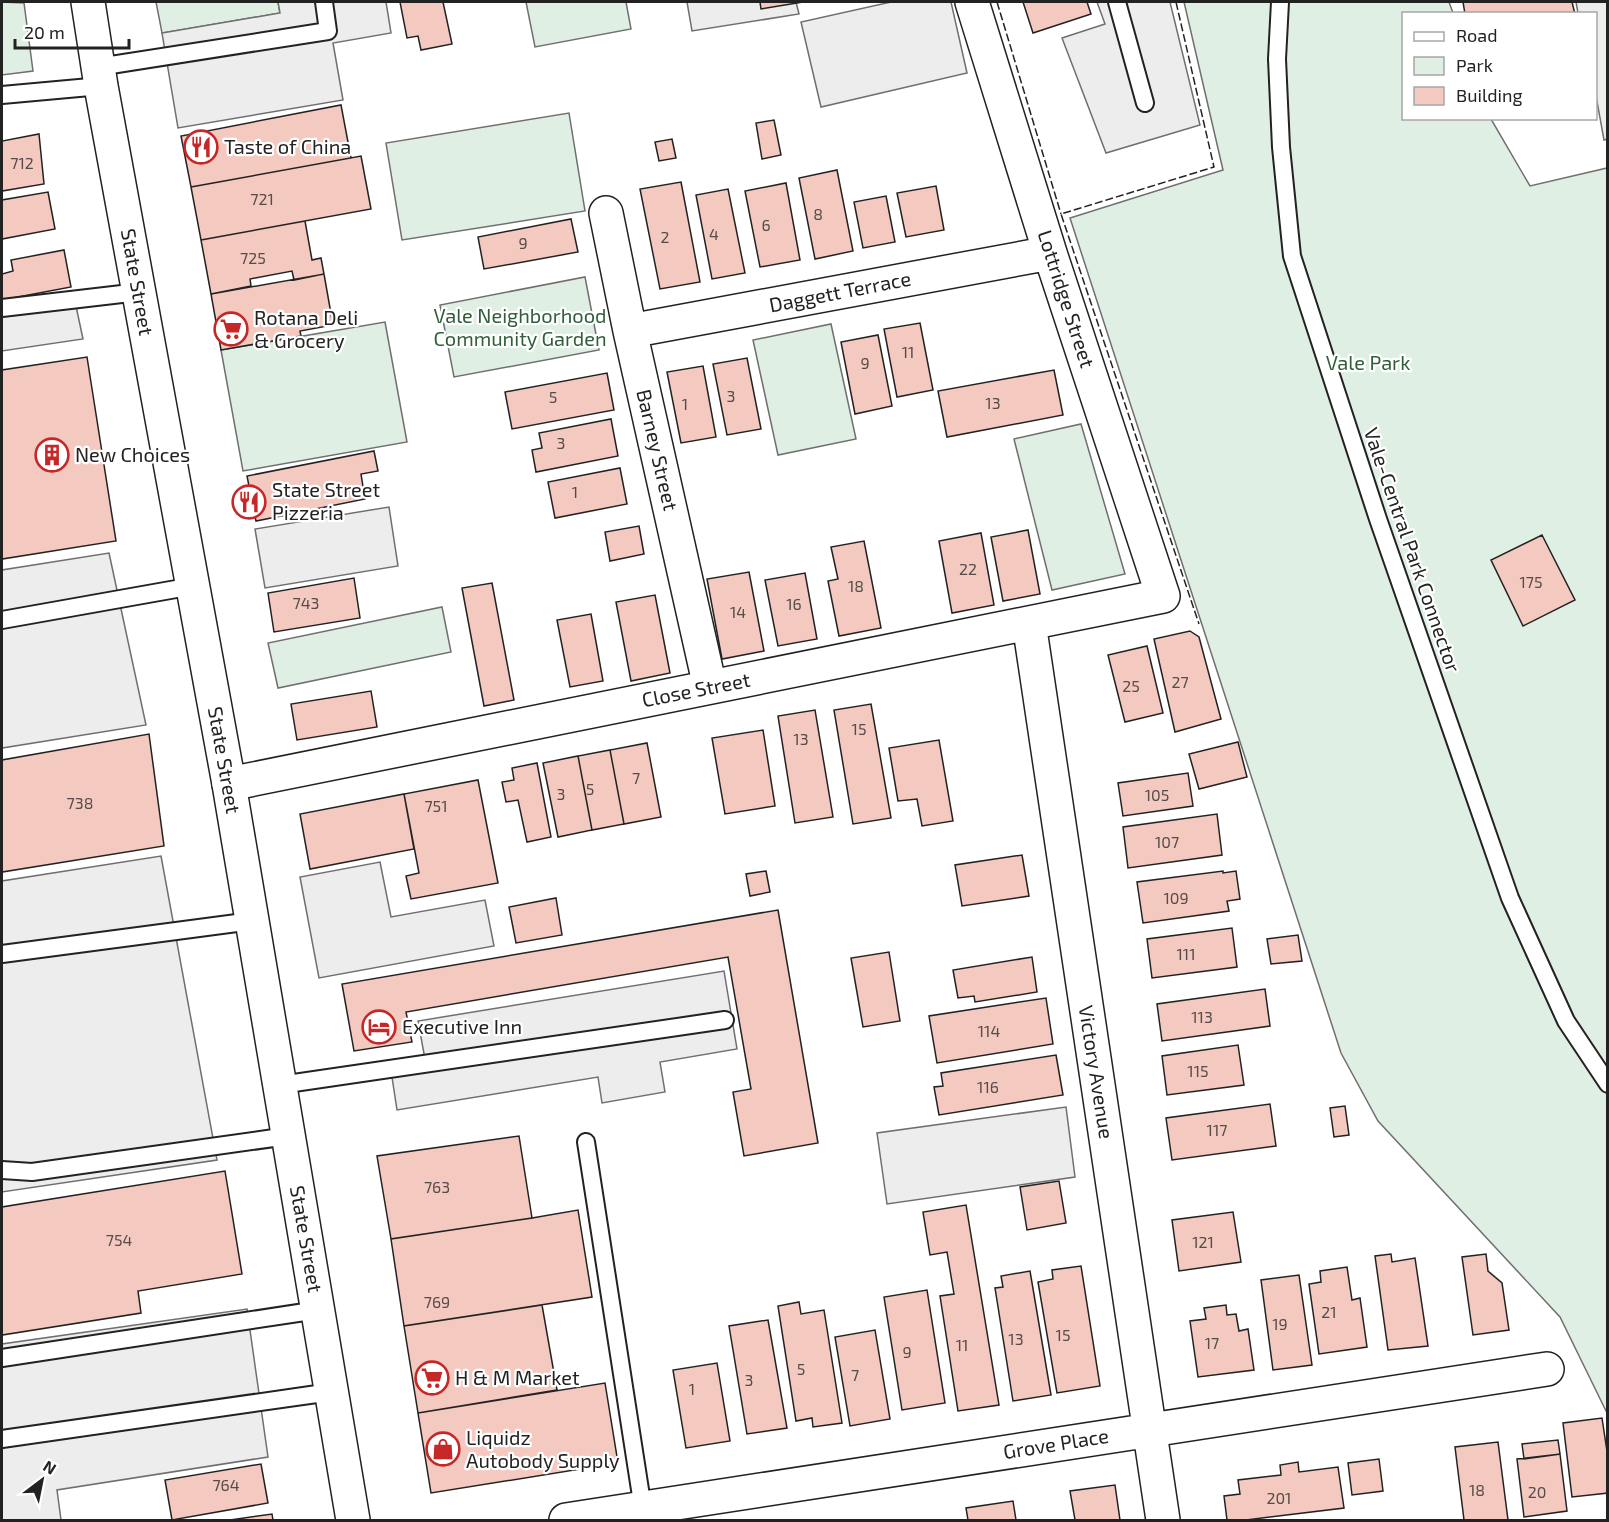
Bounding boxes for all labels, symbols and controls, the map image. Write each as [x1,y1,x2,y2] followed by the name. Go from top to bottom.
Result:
[15,12,129,50] scale bar
[1402,12,1597,120] legend
[24,21,65,43] text: 20 m
[1456,24,1497,46] text: Road
[1456,54,1493,76] text: Park
[1456,84,1523,106] text: Building
[183,129,219,165] restaurant icon: Taste of China
[224,134,351,158] place label: Taste of China
[10,153,34,172] house number: 712
[250,189,274,208] house number: 721
[813,204,823,223] house number: 8
[761,215,771,234] house number: 6
[709,224,719,243] house number: 4
[117,227,159,338] street label: State Street
[661,227,670,246] house number: 2
[1033,227,1101,371] street label: Lottridge Street
[518,233,528,252] house number: 9
[240,248,266,267] house number: 725
[767,266,913,317] street label: Daggett Terrace
[433,303,607,350] park label: Vale Neighborhood Community Garden
[254,305,358,352] place label: Rotana Deli & Grocery
[213,311,249,347] supermarket icon: Rotana Deli & Grocery
[902,342,914,361] house number: 11
[1326,350,1410,374] park label: Vale Park
[860,353,870,372] house number: 9
[727,386,735,405] house number: 3
[549,387,557,406] house number: 5
[632,387,684,513] street label: Barney Street
[985,393,1001,412] house number: 13
[682,394,688,413] house number: 1
[1360,424,1466,675] street label: Vale-Central Park Connector
[557,433,565,452] house number: 3
[34,437,70,473] building icon: New Choices
[75,442,190,466] place label: New Choices
[272,477,380,524] place label: State Street Pizzeria
[572,482,578,501] house number: 1
[231,484,267,520] restaurant icon: State Street Pizzeria
[959,559,977,578] house number: 22
[1519,572,1543,591] house number: 175
[848,576,864,595] house number: 18
[293,593,319,612] house number: 743
[786,594,802,613] house number: 16
[730,602,746,621] house number: 14
[640,667,752,711] street label: Close Street
[1171,672,1189,691] house number: 27
[1122,676,1140,695] house number: 25
[204,705,246,816] street label: State Street
[852,719,866,738] house number: 15
[793,729,809,748] house number: 13
[632,768,640,787] house number: 7
[586,779,594,798] house number: 5
[557,784,565,803] house number: 3
[1145,785,1169,804] house number: 105
[67,793,93,812] house number: 738
[424,796,448,815] house number: 751
[1155,832,1179,851] house number: 107
[1163,888,1189,907] house number: 109
[1176,944,1196,963] house number: 111
[1075,1003,1119,1140] street label: Victory Avenue
[1191,1007,1213,1026] house number: 113
[361,1009,397,1045] hotel icon: Executive Inn
[402,1014,522,1038] place label: Executive Inn
[978,1021,1000,1040] house number: 114
[1187,1061,1209,1080] house number: 115
[977,1077,999,1096] house number: 116
[1207,1120,1227,1139] house number: 117
[424,1177,450,1196] house number: 763
[286,1184,328,1295] street label: State Street
[106,1230,132,1249] house number: 754
[1192,1232,1214,1251] house number: 121
[424,1292,450,1311] house number: 769
[1321,1302,1337,1321] house number: 21
[1272,1314,1288,1333] house number: 19
[1056,1325,1070,1344] house number: 15
[1008,1329,1024,1348] house number: 13
[1205,1333,1219,1352] house number: 17
[956,1335,968,1354] house number: 11
[902,1342,912,1361] house number: 9
[797,1359,805,1378] house number: 5
[414,1360,450,1396] supermarket icon: H & M Market
[455,1365,580,1389] place label: H & M Market
[851,1365,859,1384] house number: 7
[745,1370,753,1389] house number: 3
[689,1379,695,1398] house number: 1
[1001,1423,1110,1463] street label: Grove Place
[466,1425,620,1472] place label: Liquidz Autobody Supply
[425,1431,461,1467] shop icon: Liquidz Autobody Supply
[12,1450,72,1510] north arrow
[40,1456,60,1478] text: N
[212,1475,240,1494] house number: 764
[1469,1480,1485,1499] house number: 18
[1528,1482,1546,1501] house number: 20
[1266,1488,1292,1507] house number: 201

